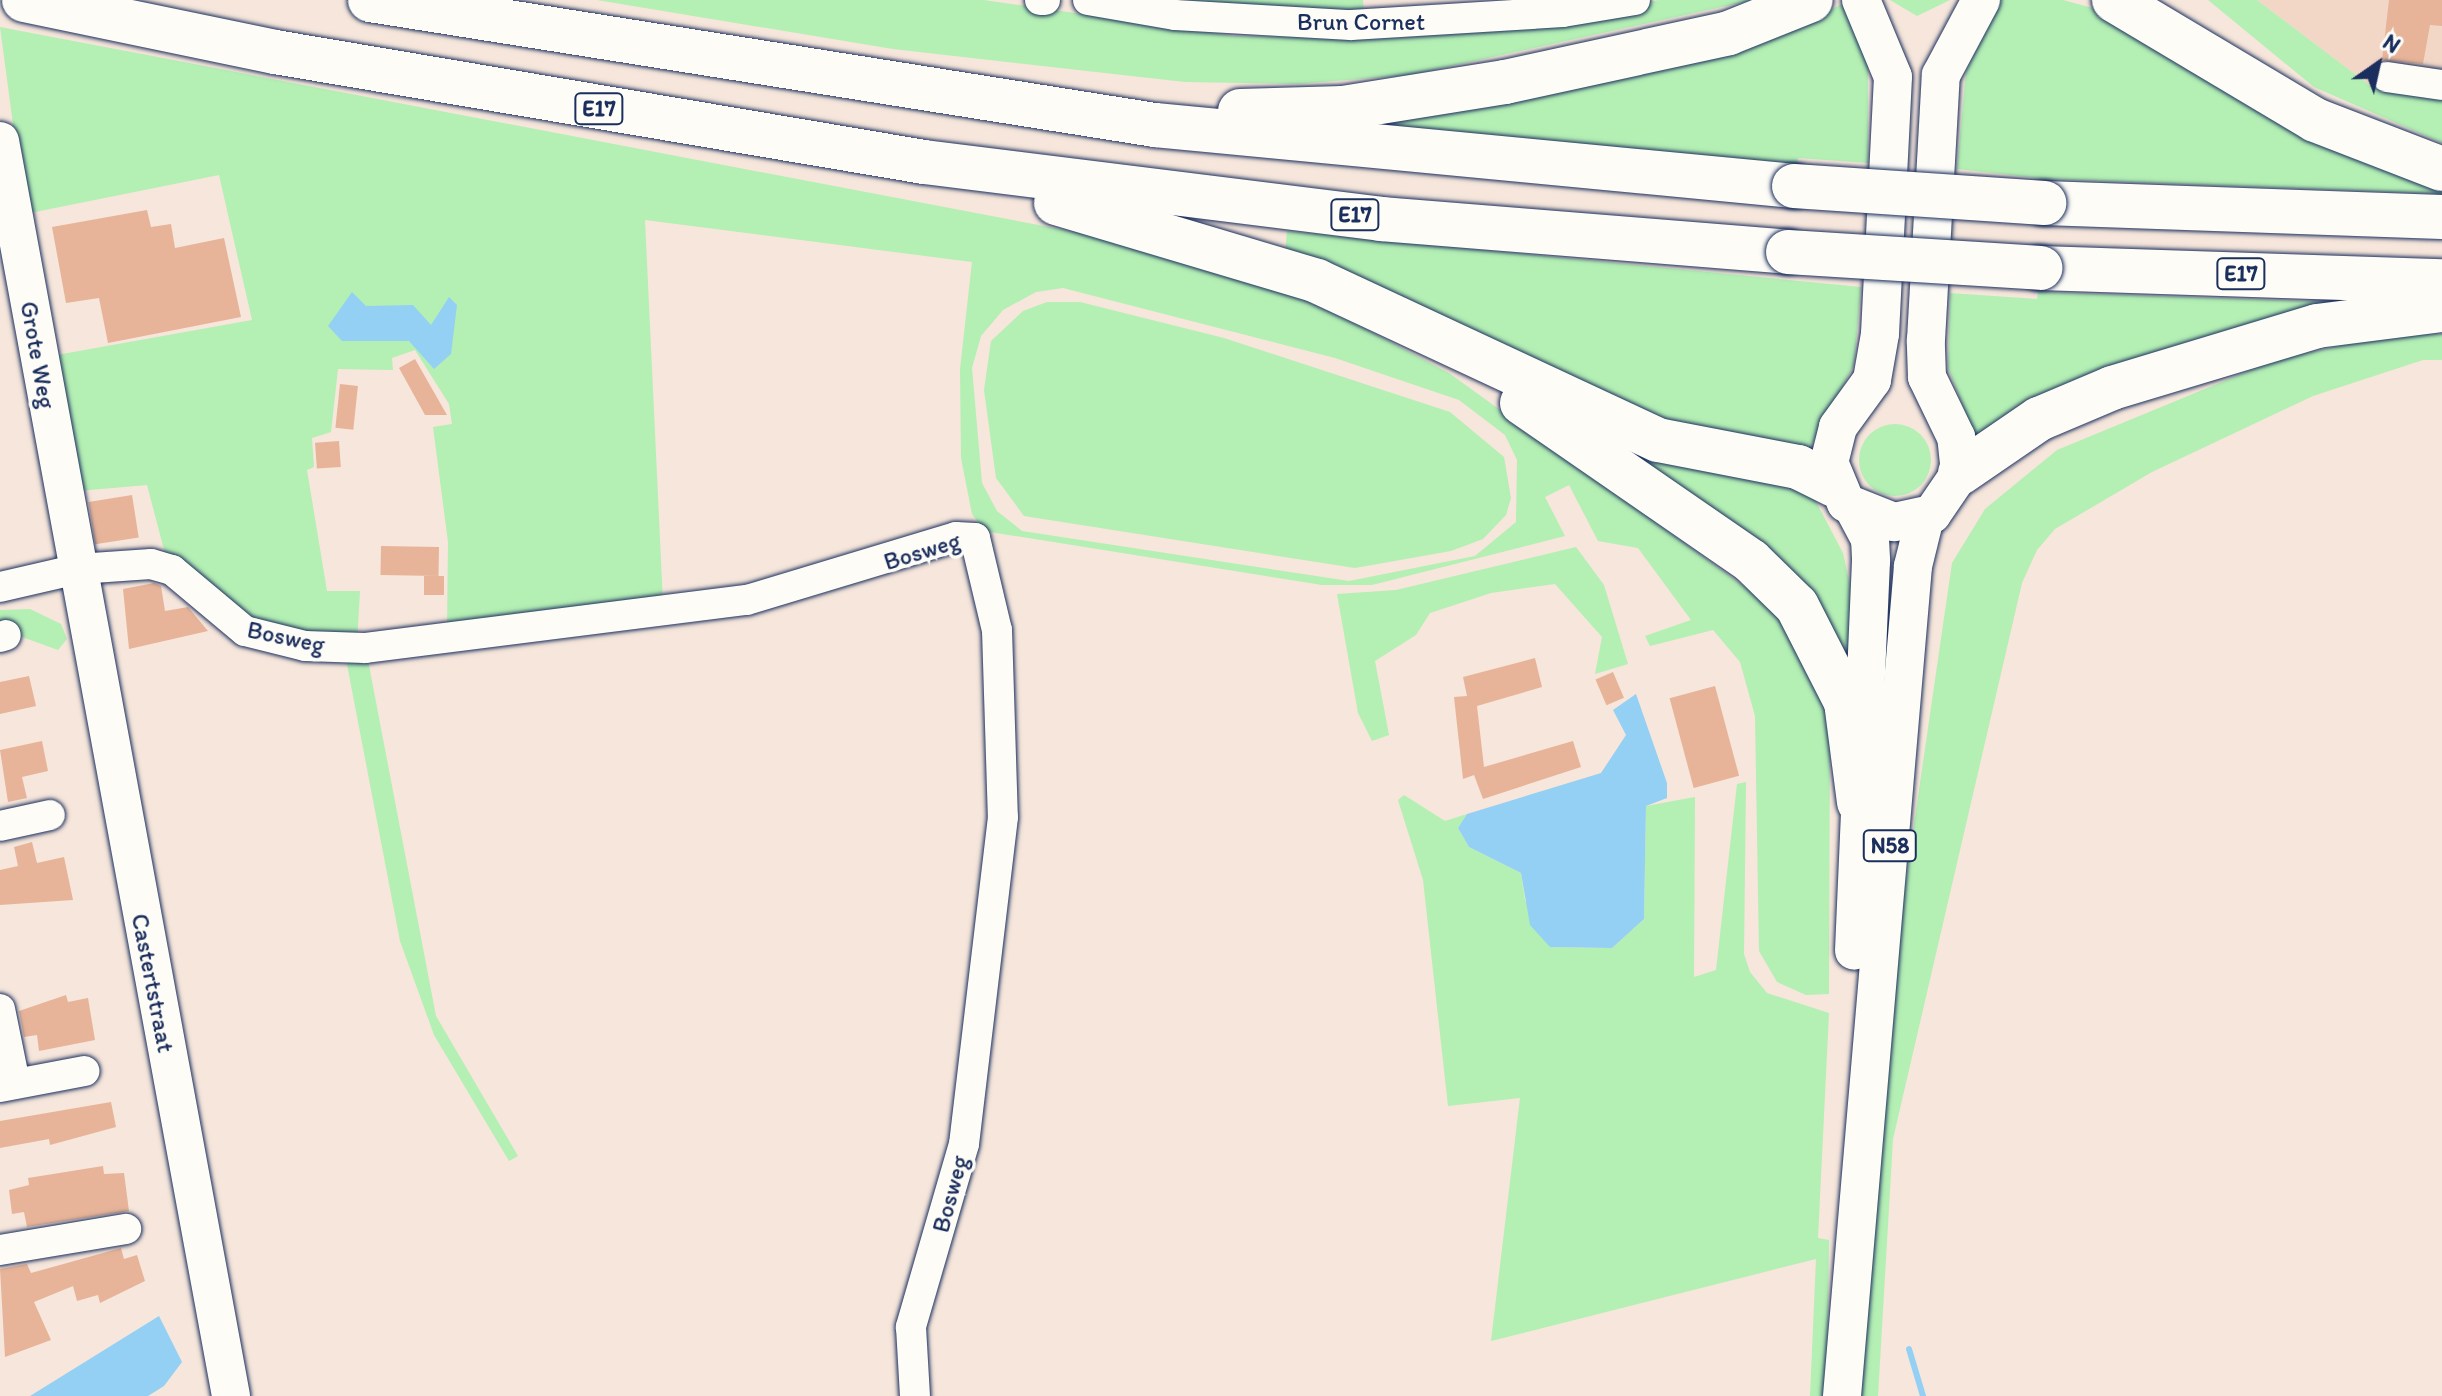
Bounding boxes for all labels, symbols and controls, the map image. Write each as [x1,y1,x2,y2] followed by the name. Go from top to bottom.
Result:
[1298,8,1424,36] street label: Brun Cornet
[2338,24,2418,104] north arrow
[2378,28,2405,59] text: N
[573,91,625,127] road number: E17
[1329,197,1381,233] road number: E17
[2215,256,2267,292] road number: E17
[14,300,62,410] street label: Grote Weg
[880,526,964,576] street label: Bosweg
[245,615,327,659] street label: Bosweg
[1862,828,1918,864] road number: N58
[125,911,181,1055] street label: Castertstraat
[926,1152,974,1236] street label: Bosweg

